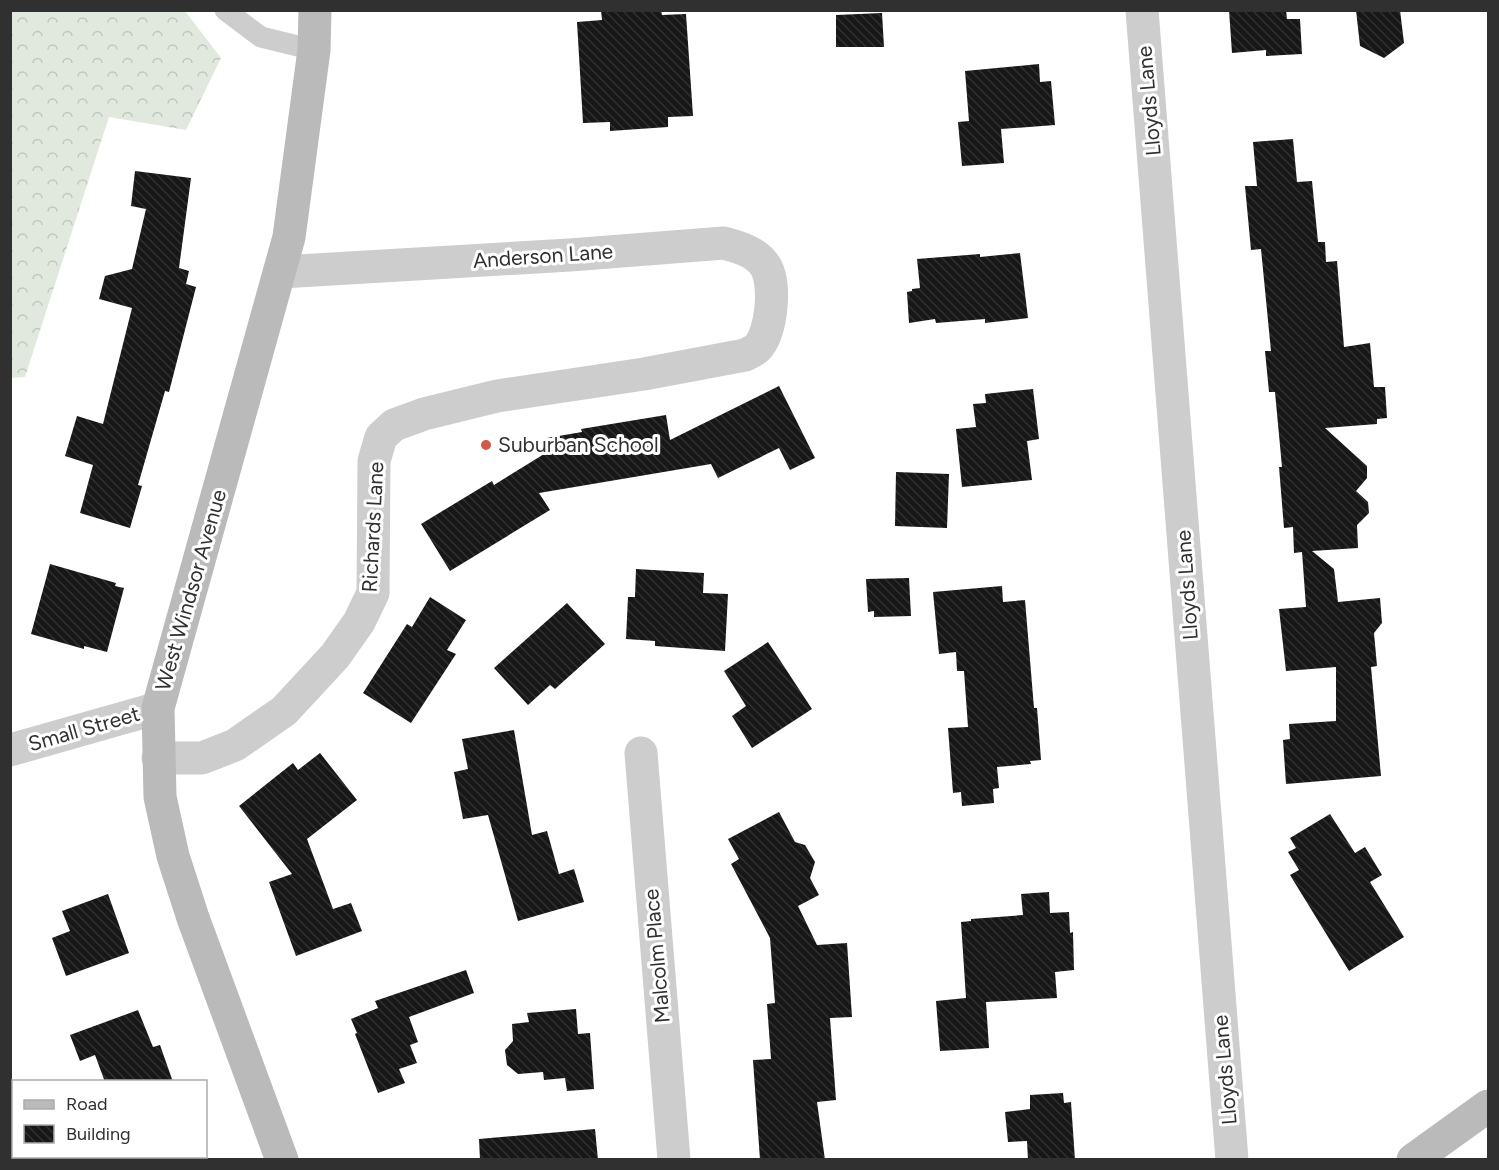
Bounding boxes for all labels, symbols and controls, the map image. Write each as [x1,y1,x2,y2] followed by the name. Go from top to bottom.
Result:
[1131,45,1166,157] street label: Lloyds Lane
[472,238,614,273] street label: Anderson Lane
[498,432,659,457] place label: Suburban School
[479,438,493,452] marker: Suburban School
[357,461,388,593] street label: Richards Lane
[150,486,231,693] street label: West Windsor Avenue
[1170,529,1203,641] street label: Lloyds Lane
[25,701,142,756] street label: Small Street
[638,888,675,1024] street label: Malcolm Place
[1207,1014,1242,1126] street label: Lloyds Lane
[12,1080,207,1158] legend
[66,1093,107,1115] text: Road
[66,1123,131,1145] text: Building

